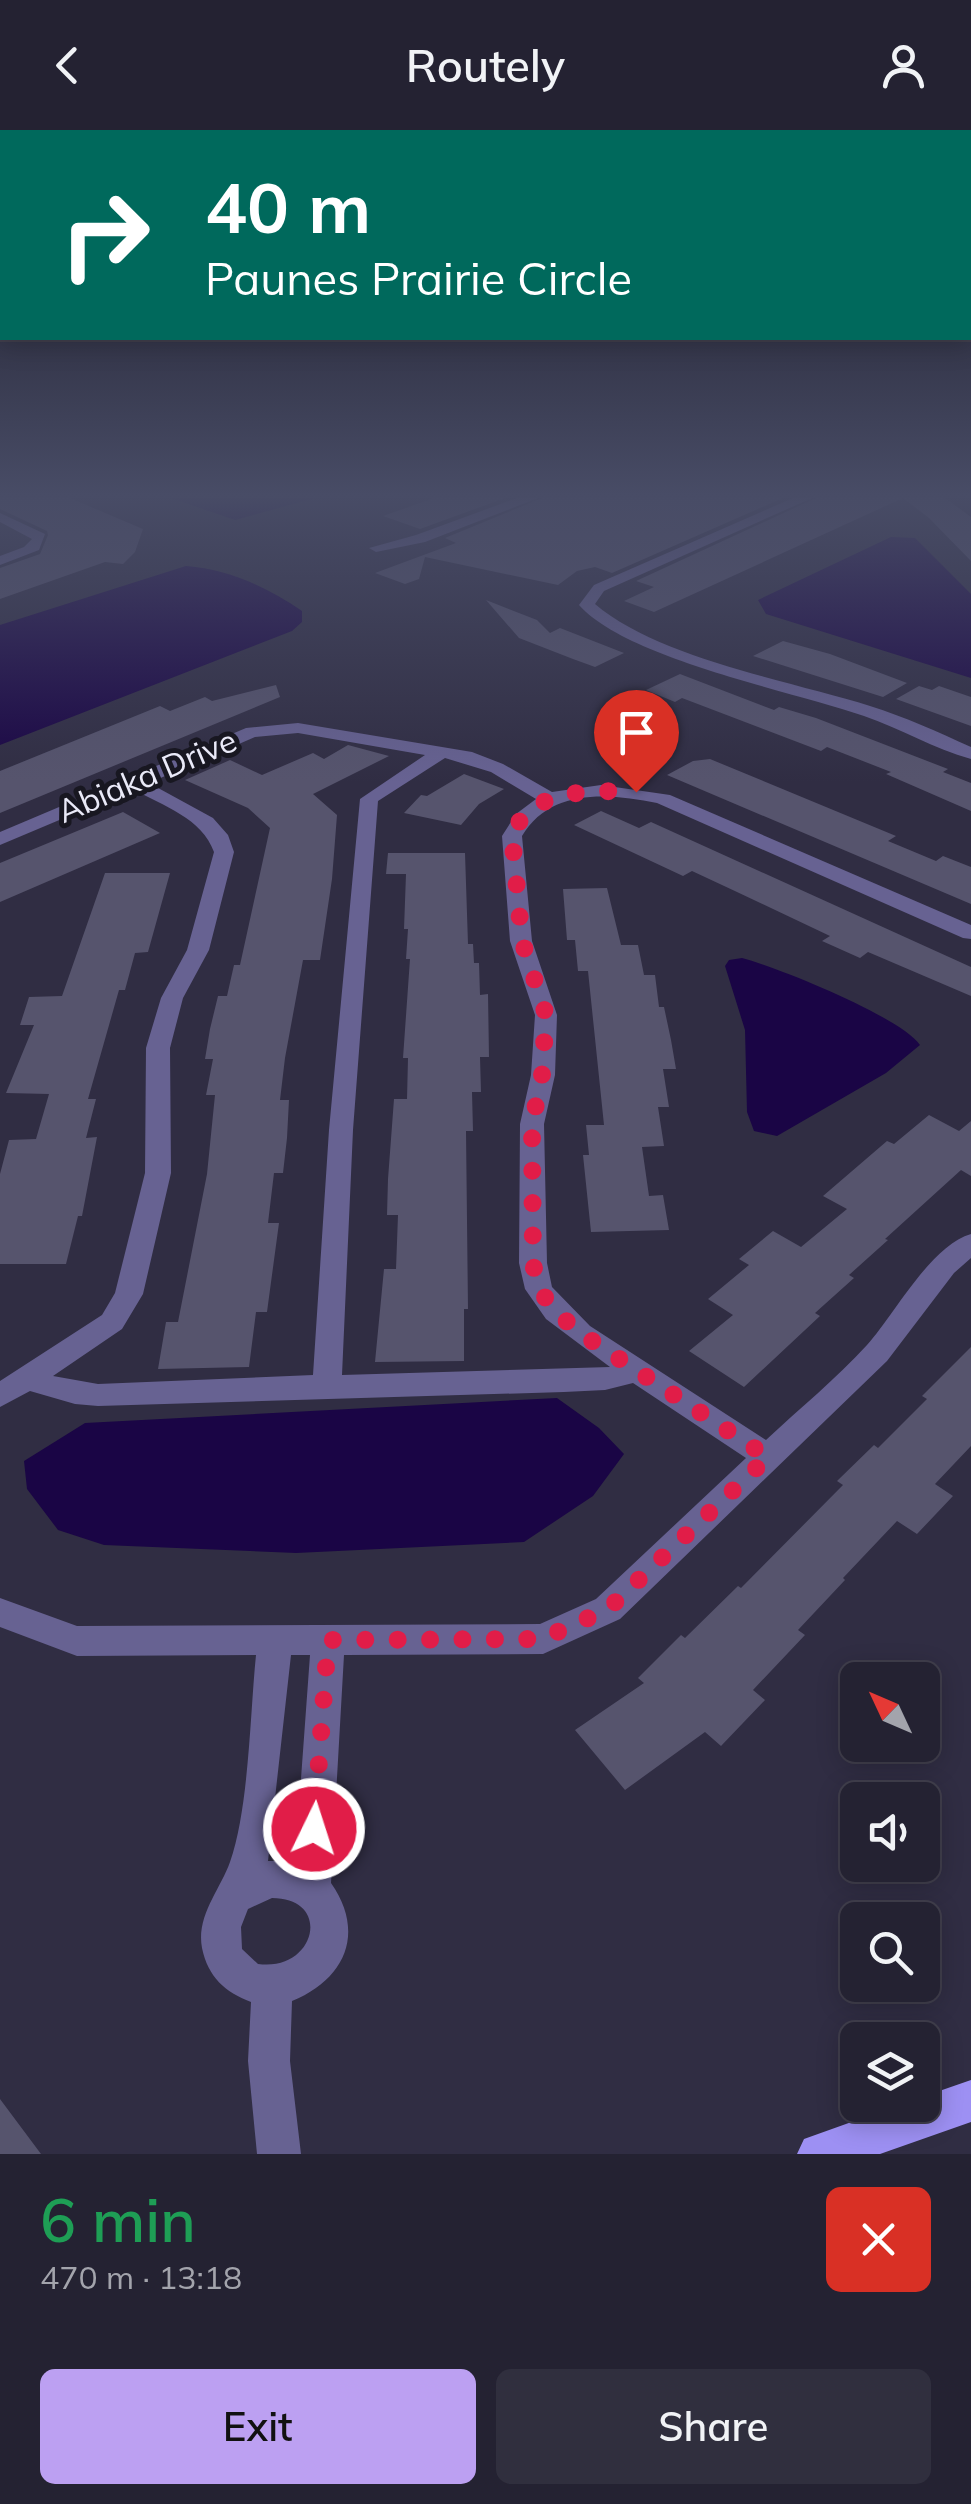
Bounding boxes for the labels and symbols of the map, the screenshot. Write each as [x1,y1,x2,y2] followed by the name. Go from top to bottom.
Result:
[594,690,679,793] pin
[51,719,242,831] street label: Abiaka Drive
[840,1662,940,1762] north arrow
[262,1777,366,1881] position arrow

